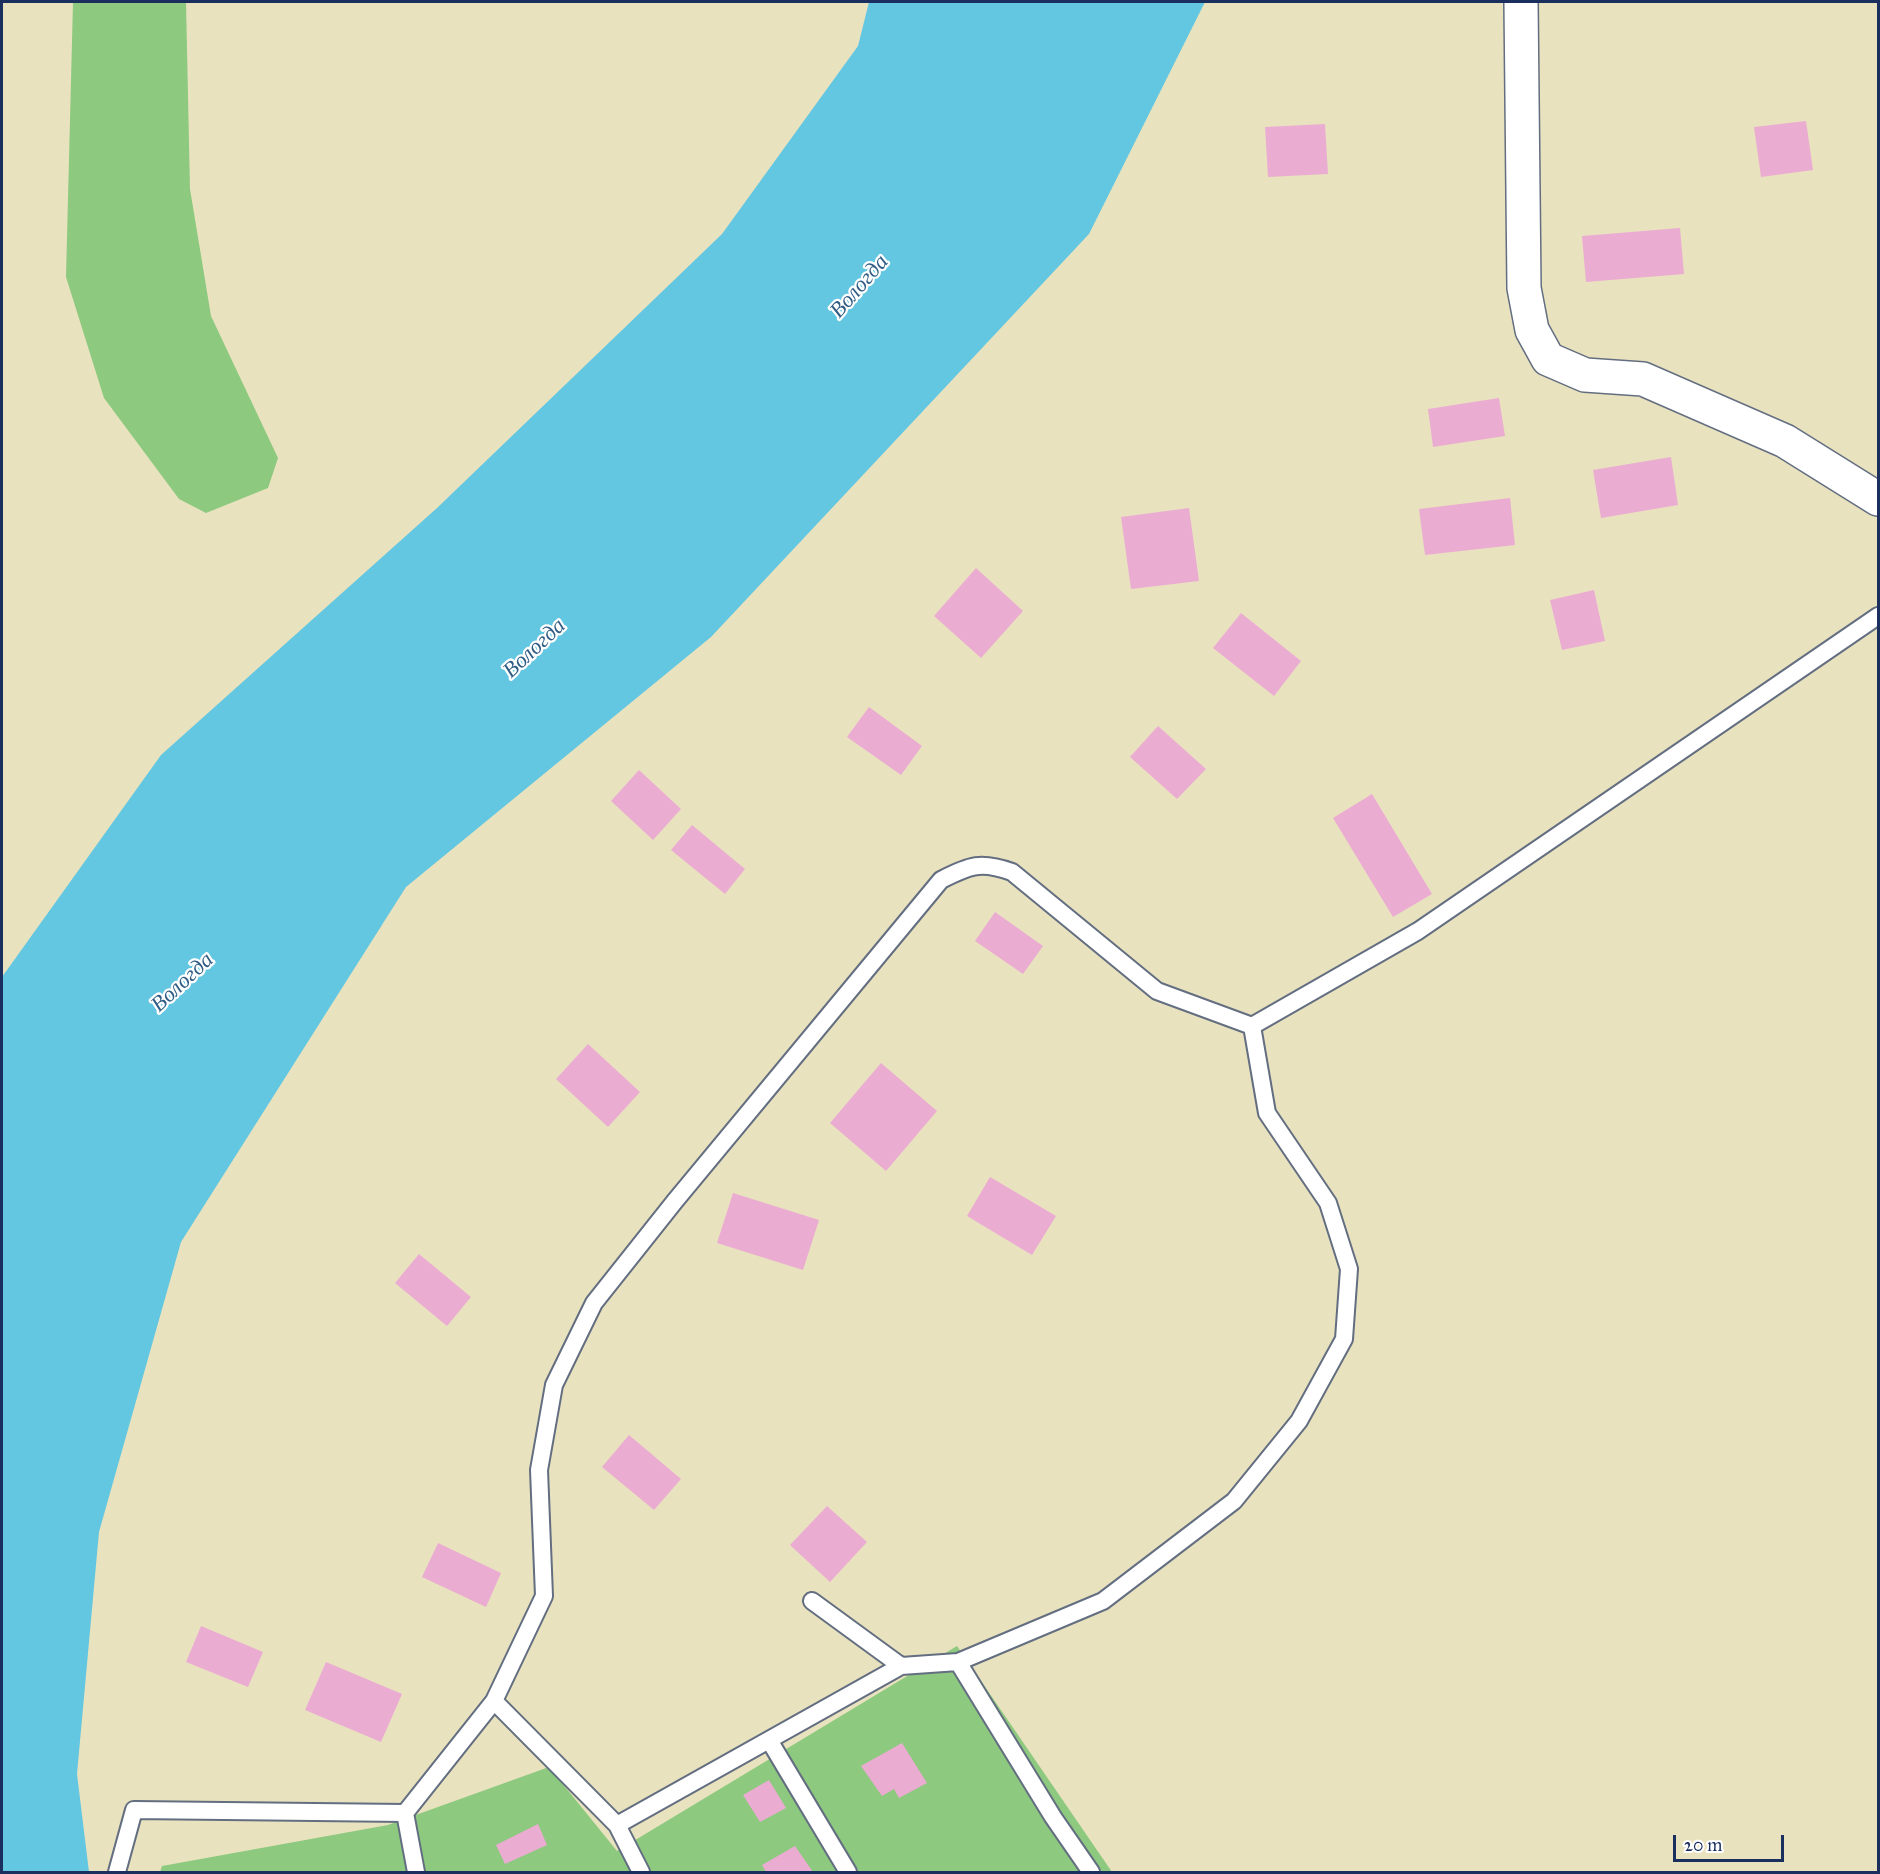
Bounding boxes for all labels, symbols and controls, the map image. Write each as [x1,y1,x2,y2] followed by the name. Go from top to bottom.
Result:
[825,250,895,324] water label: Вологда
[498,614,572,684] water label: Вологда
[146,948,220,1018] water label: Вологда
[1676,1823,1787,1861] scale bar
[1684,1834,1722,1856] text: 20 m

